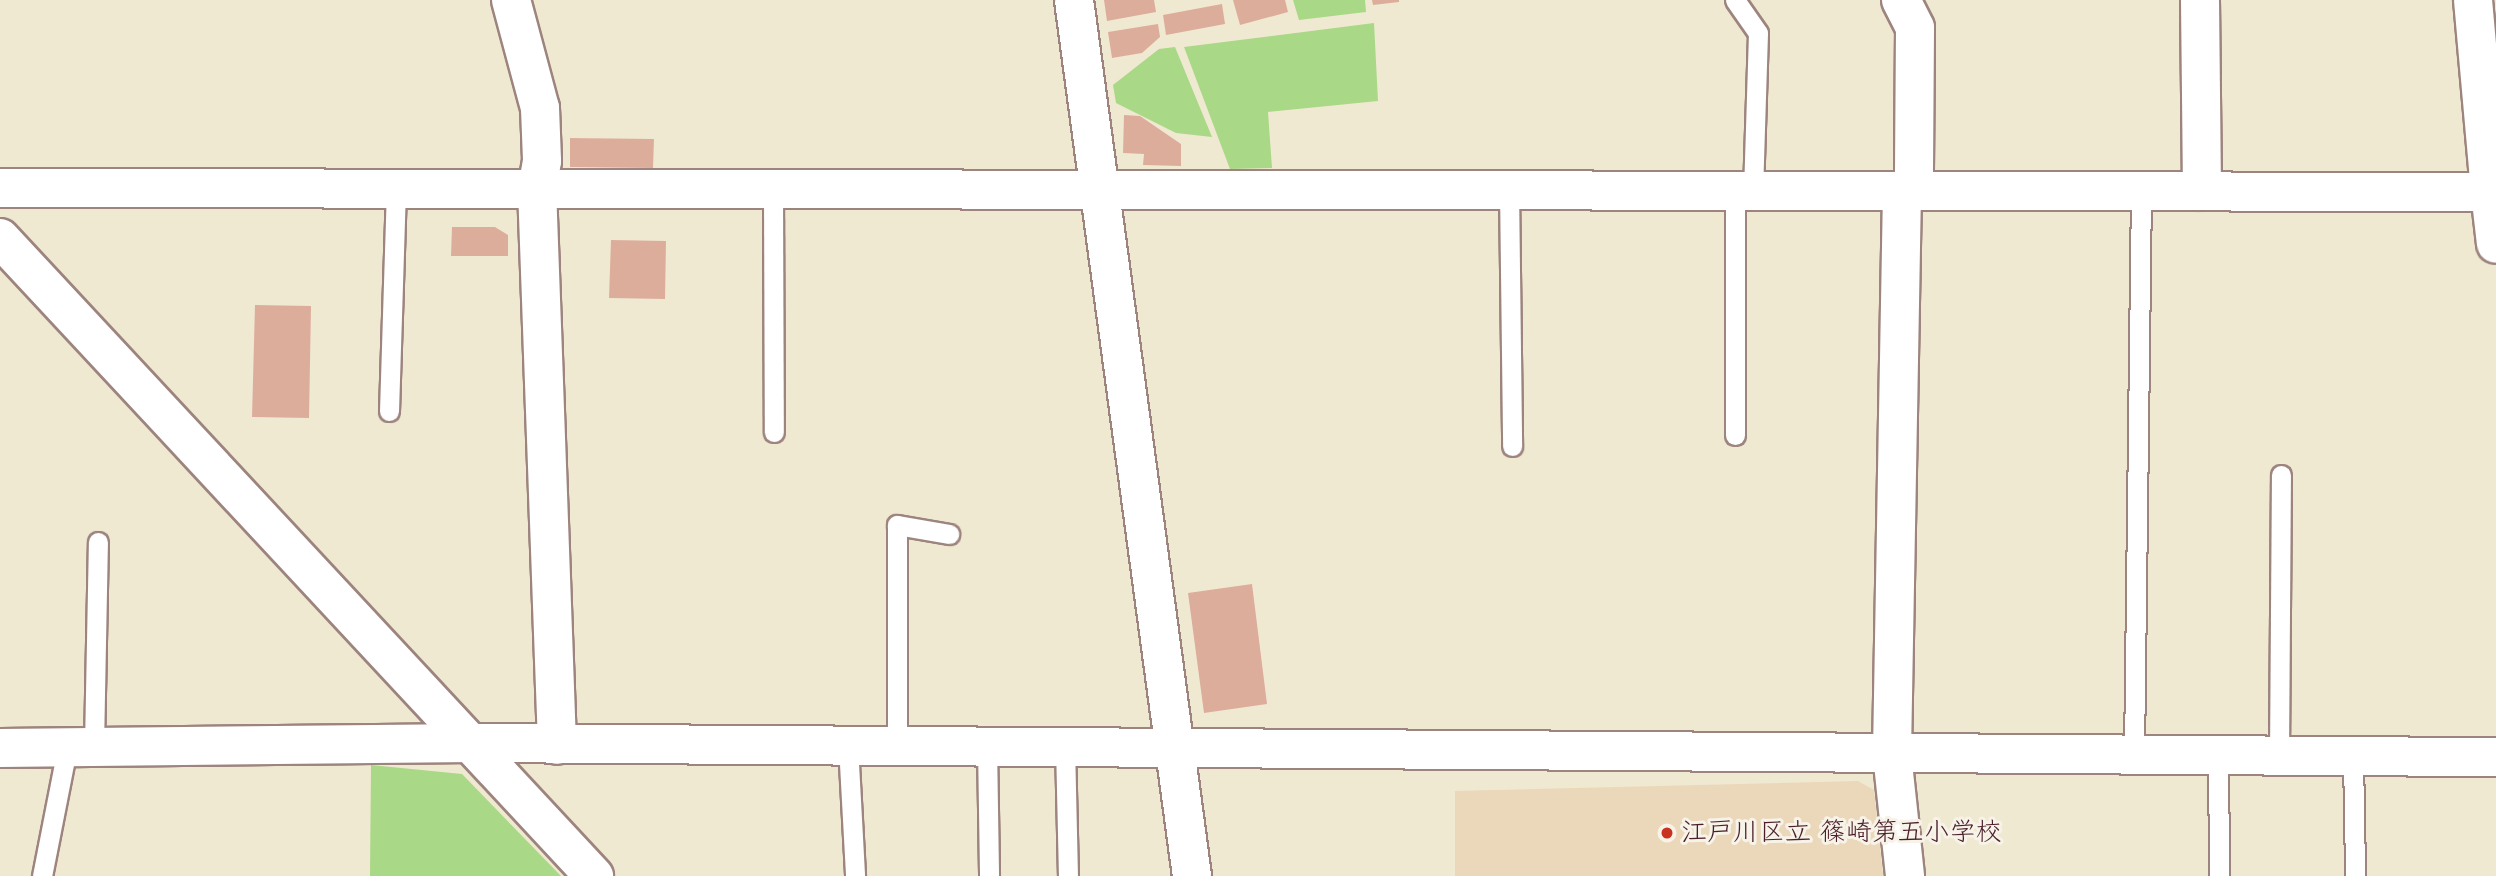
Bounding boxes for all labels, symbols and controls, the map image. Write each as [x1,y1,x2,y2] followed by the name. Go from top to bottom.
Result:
[1681,817,2002,849] place label: 江戸川区立 篠崎第五小学校
[1659,825,1675,841] marker: 江戸川区立 篠崎第五小学校

